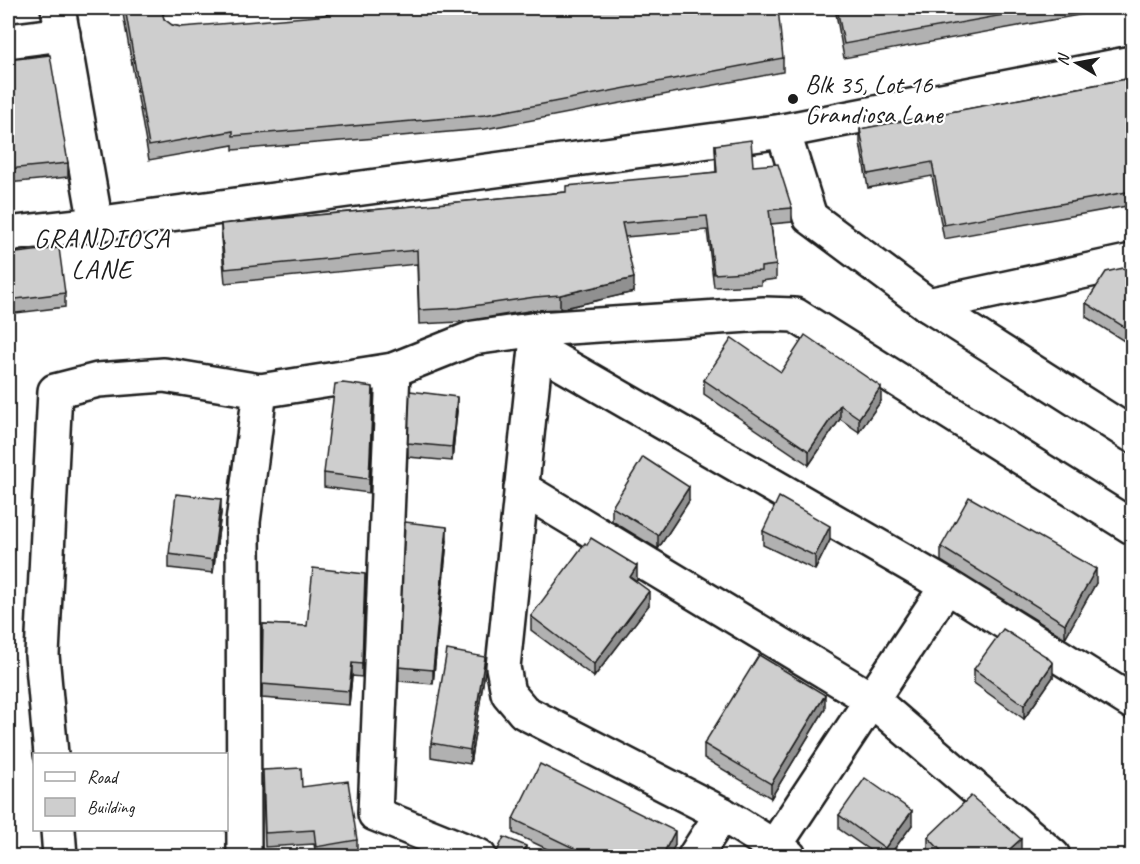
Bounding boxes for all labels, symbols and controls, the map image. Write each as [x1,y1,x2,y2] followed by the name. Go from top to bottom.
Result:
[1047,33,1107,93] north arrow
[1053,51,1074,67] text: N
[805,68,944,131] place label: Blk 35, Lot 16 Grandiosa Lane
[786,92,800,106] marker: Blk 35, Lot 16 Grandiosa Lane
[34,221,170,286] district label: GRANDIOSA LANE
[33,753,228,831] legend
[87,766,120,788] text: Road
[87,796,136,818] text: Building

